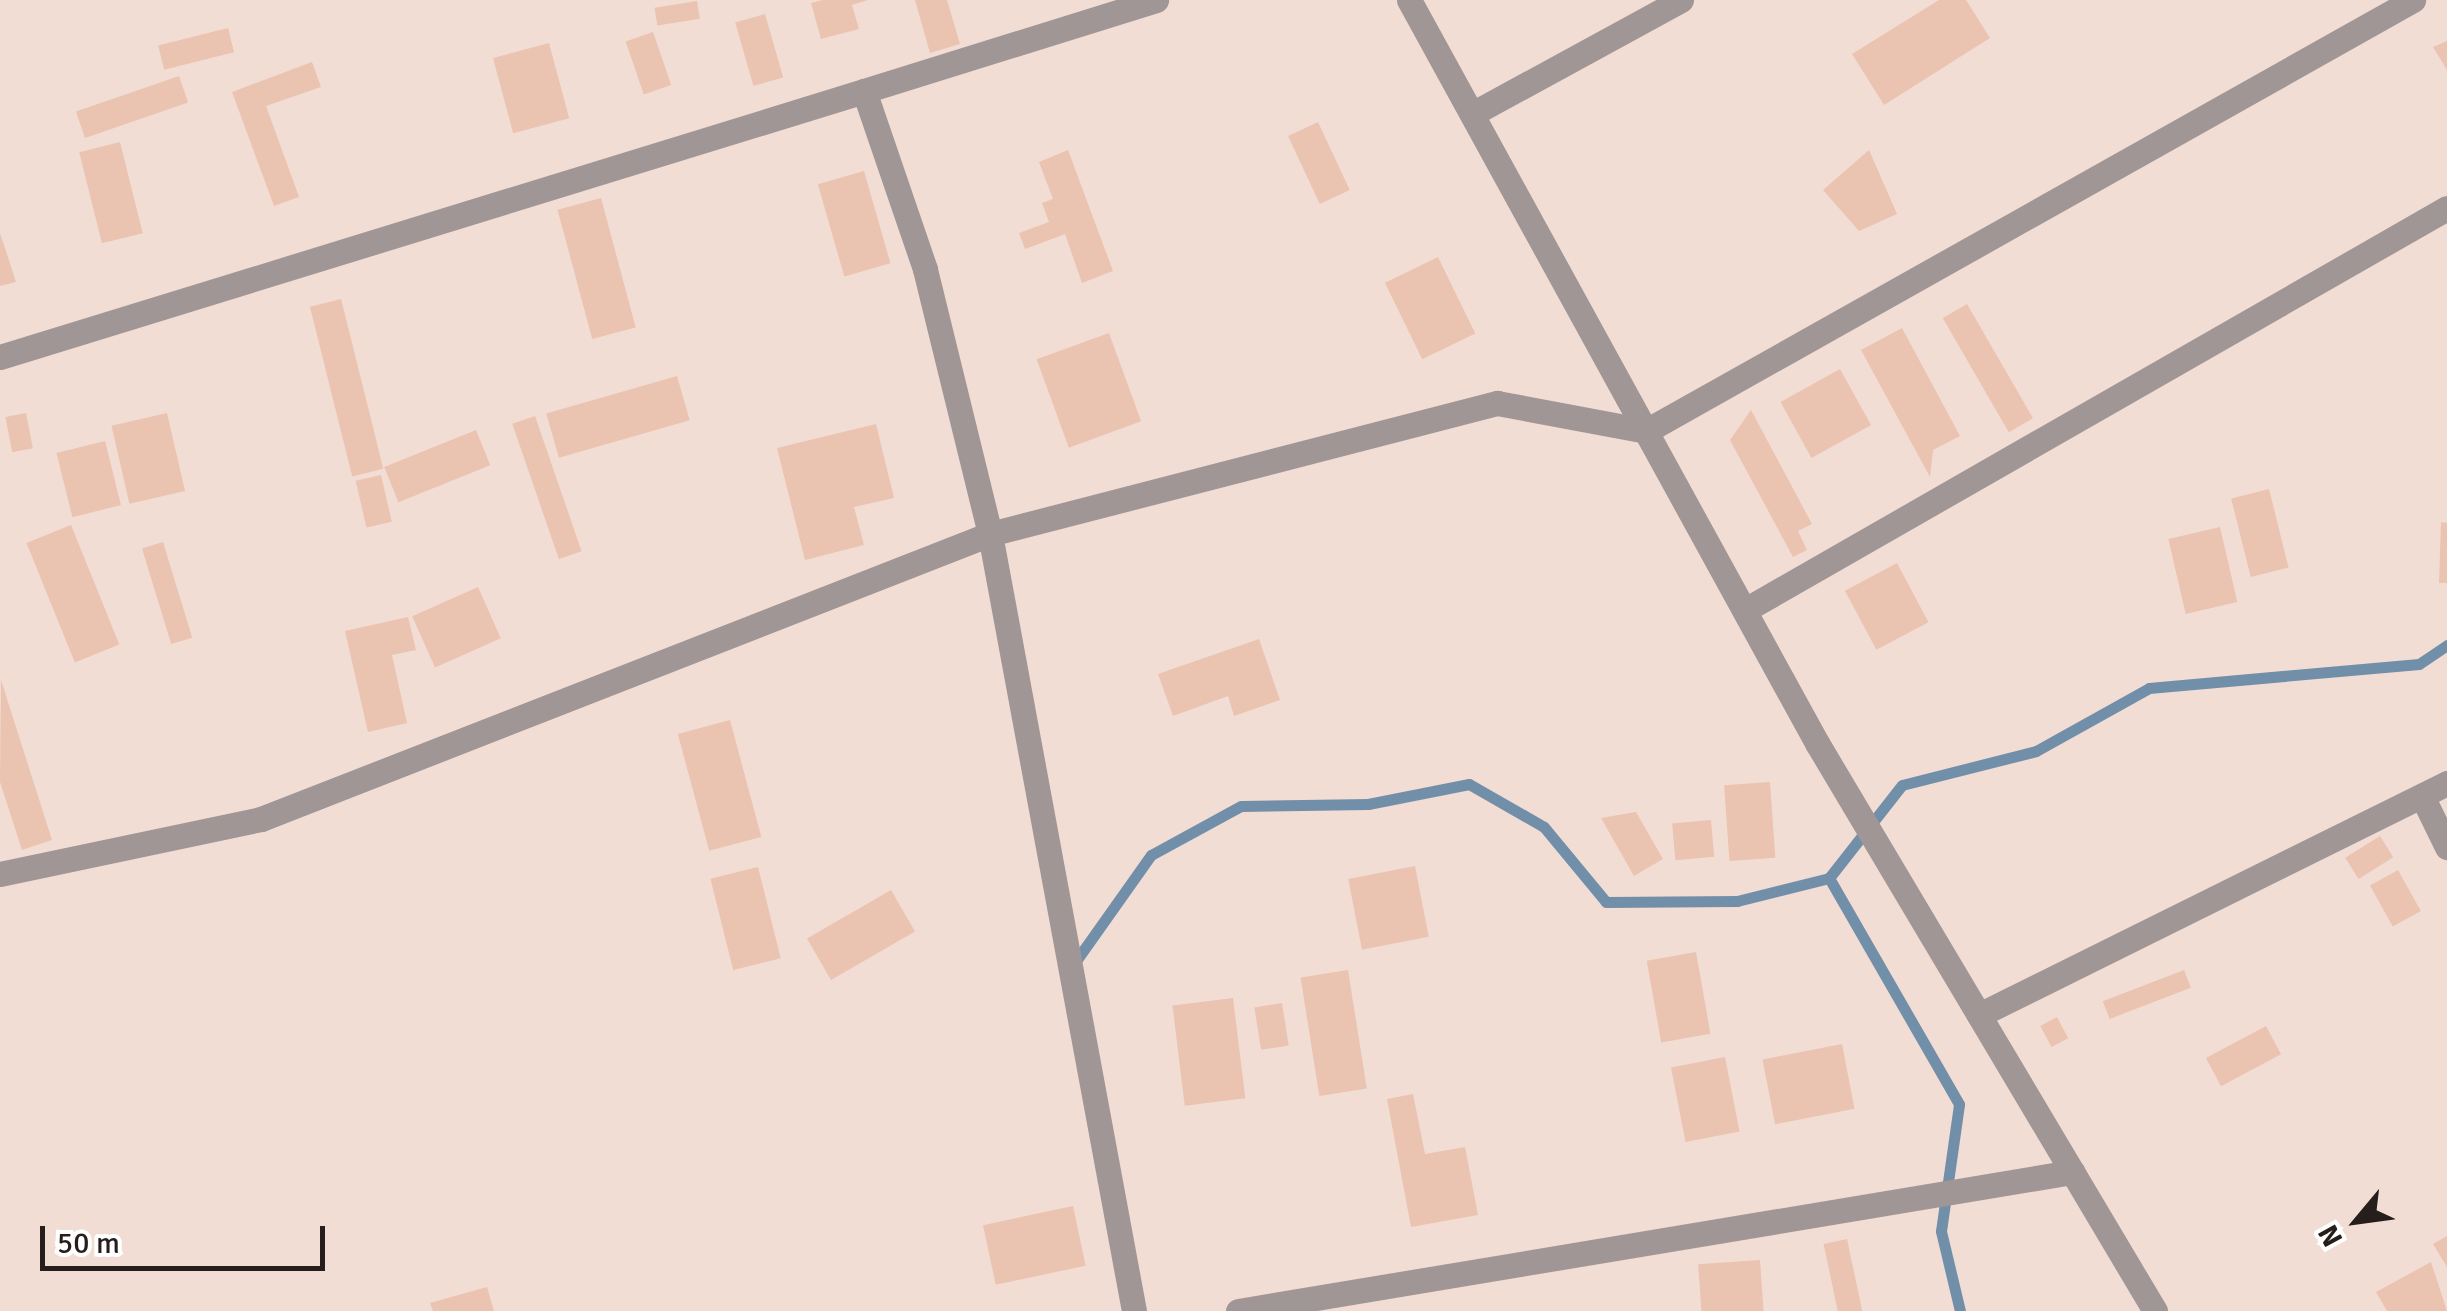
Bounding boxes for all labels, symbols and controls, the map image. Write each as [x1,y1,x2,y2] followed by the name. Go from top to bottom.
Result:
[2307,1171,2407,1271] north arrow
[45,1206,330,1268] scale bar
[2311,1219,2350,1252] text: N
[57,1225,120,1262] text: 50 m

